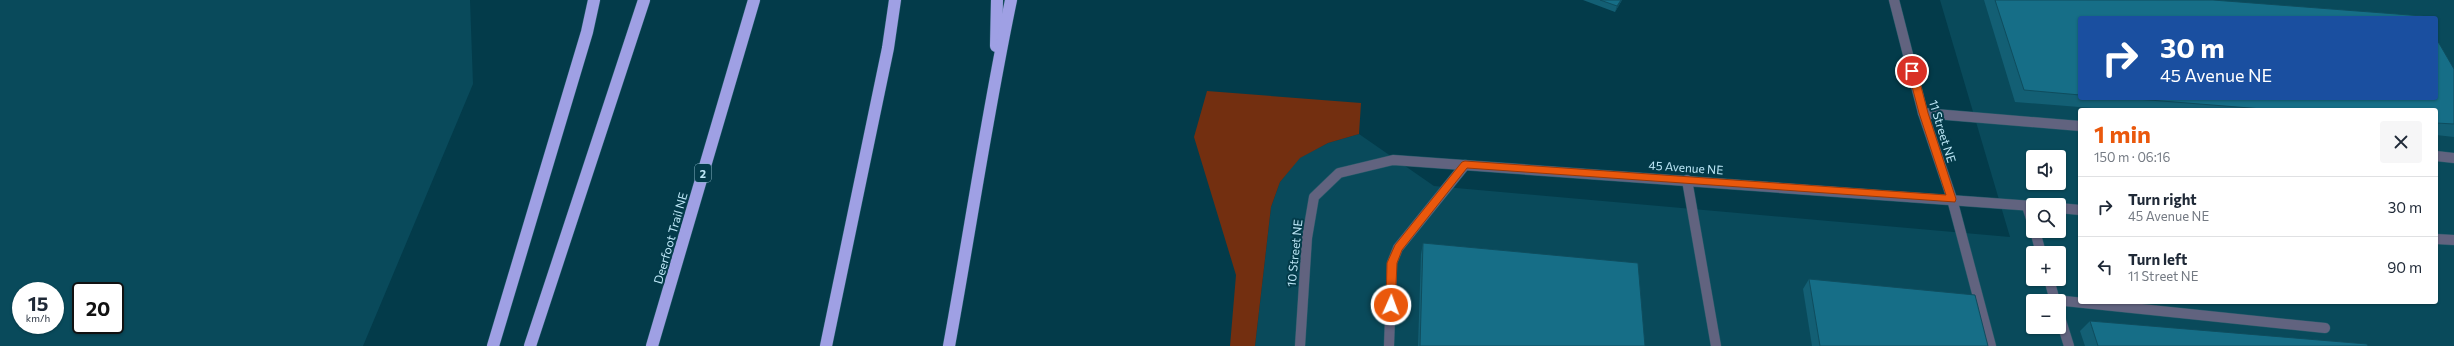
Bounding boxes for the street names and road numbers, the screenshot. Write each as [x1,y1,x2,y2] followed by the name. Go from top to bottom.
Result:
[1927,98,1959,164] street label: 11 Street NE
[1648,157,1724,177] street label: 45 Avenue NE
[695,164,711,182] road number: 2
[650,191,690,285] street label: Deerfoot Trail NE
[1284,219,1304,287] street label: 10 Street NE

